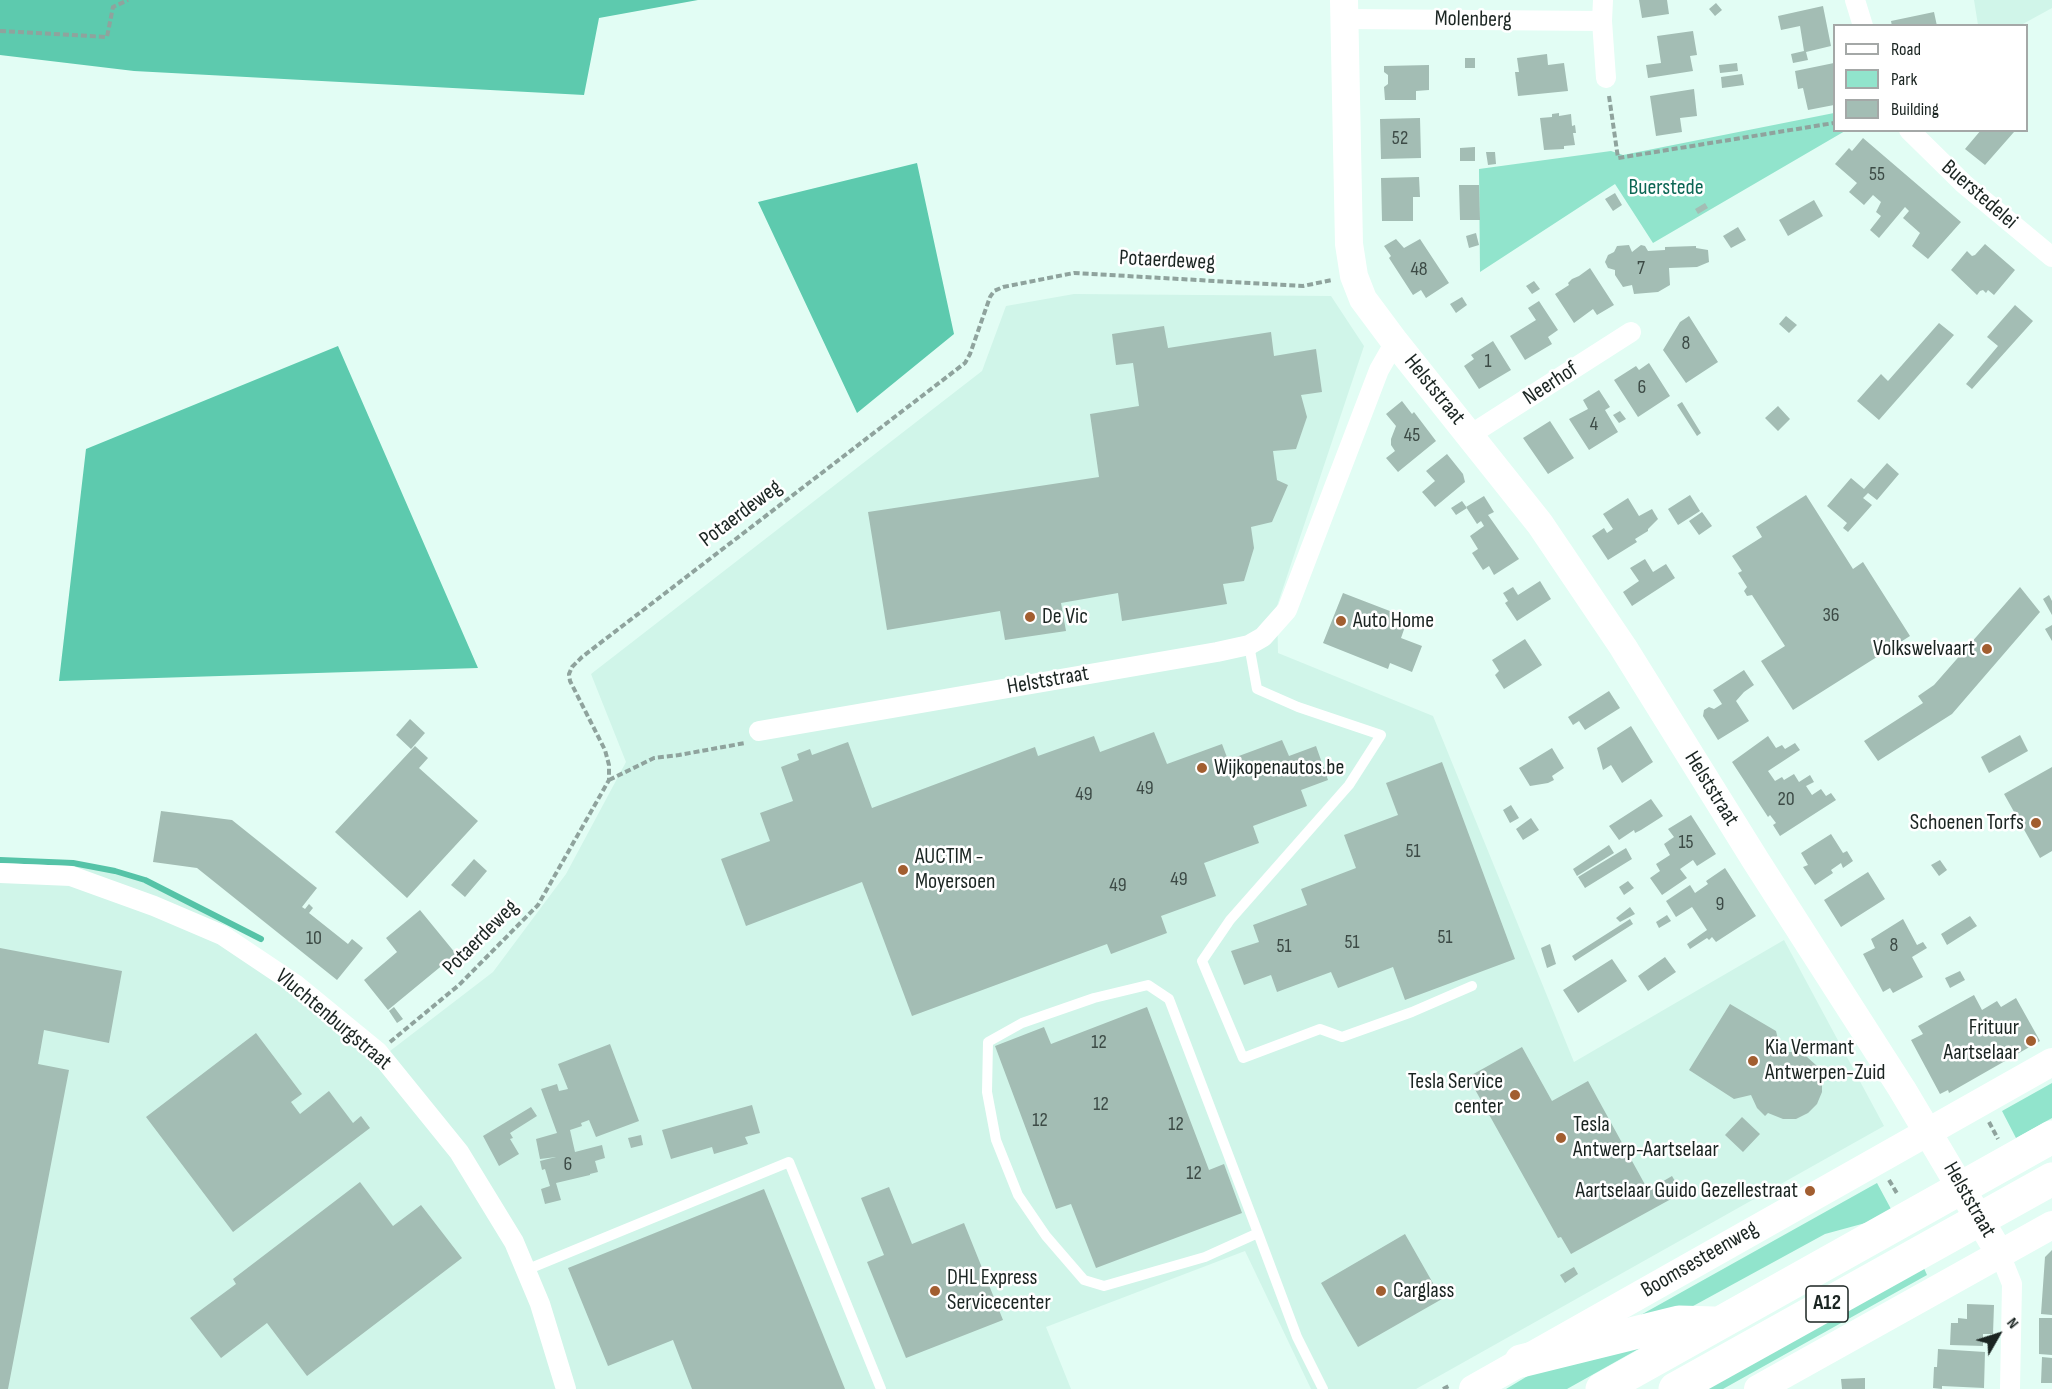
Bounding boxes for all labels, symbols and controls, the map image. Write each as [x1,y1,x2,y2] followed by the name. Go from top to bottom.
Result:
[1434,6,1512,34] street label: Molenberg
[1833,24,2028,132] legend
[1891,39,1921,60] text: Road
[1891,69,1917,90] text: Park
[1891,99,1939,120] text: Building
[1392,127,1408,151] house number: 52
[1936,155,2022,235] street label: Buerstedelei
[1869,163,1885,187] house number: 55
[1628,175,1704,201] park label: Buerstede
[1118,245,1216,277] street label: Potaerdeweg
[1637,257,1645,281] house number: 7
[1410,258,1428,282] house number: 48
[1682,332,1690,356] house number: 8
[1398,350,1470,430] street label: Helststraat
[1485,350,1491,374] house number: 1
[1519,357,1583,411] street label: Neerhof
[1638,376,1646,400] house number: 6
[1590,413,1598,437] house number: 4
[1404,424,1420,448] house number: 45
[695,475,787,553] street label: Potaerdeweg
[1042,604,1088,630] place label: De Vic
[1822,604,1840,628] house number: 36
[1353,608,1434,634] place label: Auto Home
[1023,610,1037,624] marker: De Vic
[1334,614,1348,628] marker: Auto Home
[1873,636,1975,662] place label: Volkswelvaart
[1980,642,1994,656] marker: Volkswelvaart
[1005,661,1091,701] street label: Helststraat
[1678,747,1744,831] street label: Helststraat
[1214,755,1344,781] place label: Wijkopenautos.be
[1195,761,1209,775] marker: Wijkopenautos.be
[1136,777,1154,801] house number: 49
[1075,783,1093,807] house number: 49
[1777,788,1795,812] house number: 20
[1910,810,2024,836] place label: Schoenen Torfs
[2029,816,2043,830] marker: Schoenen Torfs
[1678,831,1694,855] house number: 15
[1405,840,1421,864] house number: 51
[915,844,995,896] place label: AUCTIM - Moyersoen
[896,863,910,877] marker: AUCTIM - Moyersoen
[1170,868,1188,892] house number: 49
[1109,874,1127,898] house number: 49
[1716,893,1724,917] house number: 9
[438,895,524,981] street label: Potaerdeweg
[1437,926,1453,950] house number: 51
[306,927,322,951] house number: 10
[1344,931,1360,955] house number: 51
[1890,934,1898,958] house number: 8
[1276,935,1292,959] house number: 51
[270,964,396,1076] street label: Vluchtenburgstraat
[1944,1015,2019,1066] place label: Frituur Aartselaar
[1091,1031,1107,1055] house number: 12
[2024,1034,2038,1048] marker: Frituur Aartselaar
[1765,1035,1886,1086] place label: Kia Vermant Antwerpen-Zuid
[1746,1054,1760,1068] marker: Kia Vermant Antwerpen-Zuid
[1408,1069,1503,1120] place label: Tesla Service center
[1508,1088,1522,1102] marker: Tesla Service center
[1093,1093,1109,1117] house number: 12
[1032,1109,1048,1133] house number: 12
[1573,1112,1719,1164] place label: Tesla Antwerp-Aartselaar
[1168,1113,1184,1137] house number: 12
[1554,1131,1568,1145] marker: Tesla Antwerp-Aartselaar
[564,1153,572,1177] house number: 6
[1937,1158,2001,1242] street label: Helststraat
[1186,1162,1202,1186] house number: 12
[1575,1178,1798,1204] place label: Aartselaar Guido Gezellestraat
[1803,1184,1817,1198] marker: Aartselaar Guido Gezellestraat
[1637,1216,1763,1304] street label: Boomsesteenweg
[947,1265,1051,1316] place label: DHL Express Servicecenter
[1393,1278,1454,1304] place label: Carglass
[928,1284,942,1298] marker: DHL Express Servicecenter
[1374,1284,1388,1298] marker: Carglass
[1806,1286,1848,1322] road number: A12
[1968,1305,2028,1365] north arrow
[2002,1314,2022,1333] text: N

